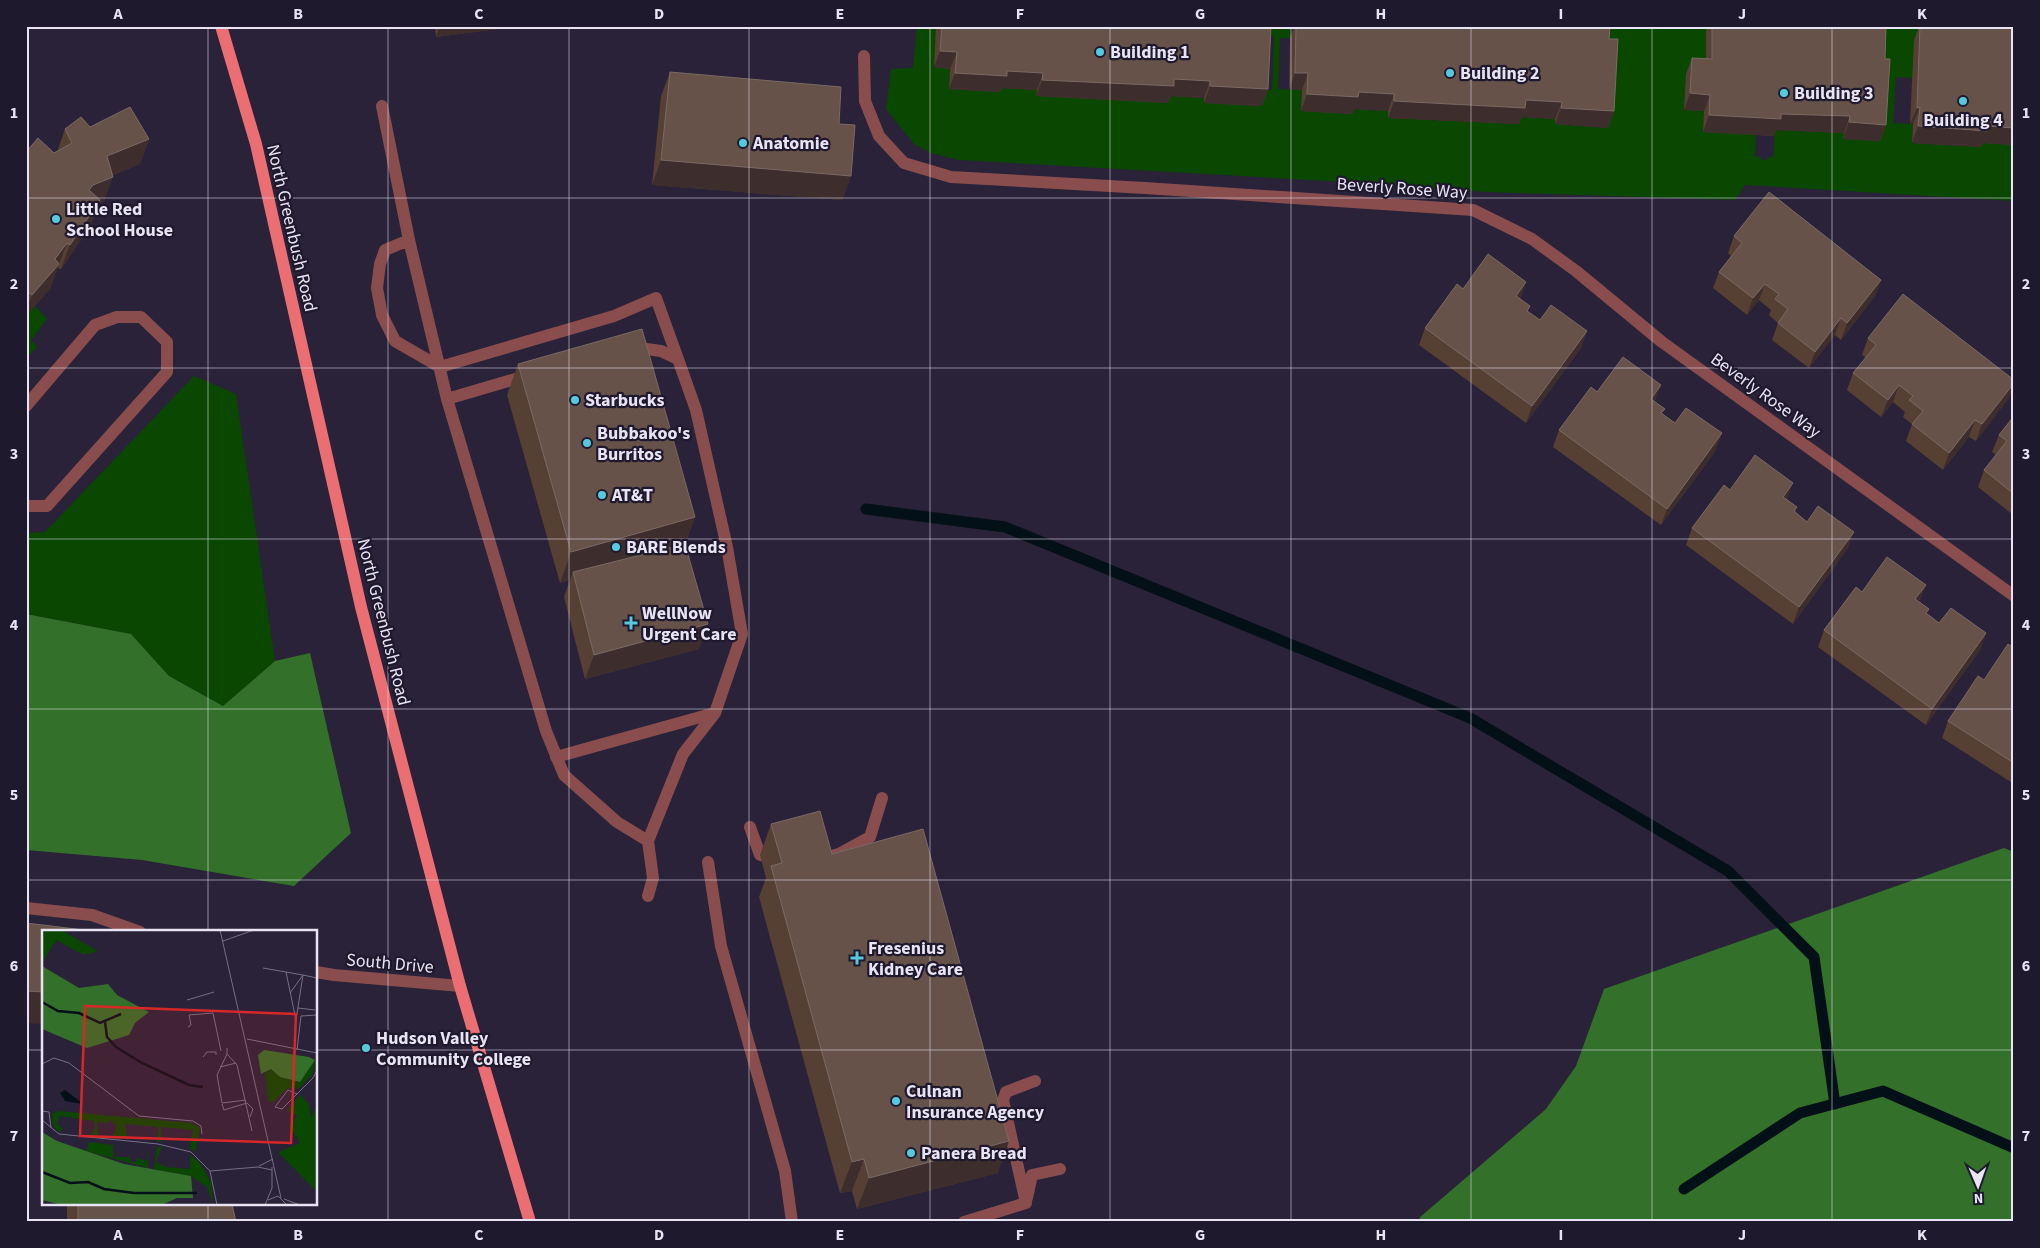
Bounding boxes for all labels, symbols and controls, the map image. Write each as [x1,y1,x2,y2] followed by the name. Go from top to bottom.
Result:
[112,3,123,25] text: A
[293,3,303,25] text: B
[474,3,484,25] text: C
[654,3,664,25] text: D
[836,3,844,25] text: E
[1016,3,1024,25] text: F
[1195,3,1205,25] text: G
[1376,3,1386,25] text: H
[1559,3,1563,25] text: I
[1738,3,1746,25] text: J
[1917,3,1927,25] text: K
[1110,40,1190,65] place label: Building 1
[1094,46,1106,58] marker: Building 1
[1460,61,1540,86] place label: Building 2
[1444,67,1456,79] marker: Building 2
[1794,81,1874,106] place label: Building 3
[1778,87,1790,99] marker: Building 3
[1957,95,1969,107] marker: Building 4
[10,102,18,124] text: 1
[2022,102,2030,124] text: 1
[1923,108,2003,133] place label: Building 4
[752,131,829,156] place label: Anatomie
[737,137,749,149] marker: Anatomie
[260,142,323,314] street label: North Greenbush Road
[1336,171,1469,206] street label: Beverly Rose Way
[66,197,173,243] place label: Little Red School House
[50,213,62,225] marker: Little Red School House
[10,273,18,295] text: 2
[2022,273,2030,295] text: 2
[1705,347,1826,444] street label: Beverly Rose Way
[585,388,665,413] place label: Starbucks
[569,394,581,406] marker: Starbucks
[597,421,690,467] place label: Bubbakoo's Burritos
[581,437,593,449] marker: Bubbakoo's Burritos
[10,443,18,465] text: 3
[2022,443,2030,465] text: 3
[611,483,653,508] place label: AT&T
[596,489,608,501] marker: AT&T
[626,535,726,560] place label: BARE Blends
[351,536,416,708] street label: North Greenbush Road
[610,541,622,553] marker: BARE Blends
[642,601,737,647] place label: WellNow Urgent Care
[10,614,19,636] text: 4
[2022,614,2031,636] text: 4
[624,616,638,630] marker: WellNow Urgent Care
[10,784,18,806] text: 5
[2022,784,2030,806] text: 5
[42,930,318,1206] inset map
[868,936,963,982] place label: Fresenius Kidney Care
[345,947,435,980] street label: South Drive
[850,951,864,965] marker: Fresenius Kidney Care
[10,955,18,977] text: 6
[2022,955,2030,977] text: 6
[376,1026,531,1072] place label: Hudson Valley Community College
[360,1042,372,1054] marker: Hudson Valley Community College
[906,1079,1045,1125] place label: Culnan Insurance Agency
[890,1095,902,1107] marker: Culnan Insurance Agency
[10,1125,18,1147] text: 7
[2022,1125,2030,1147] text: 7
[921,1141,1027,1166] place label: Panera Bread
[905,1147,917,1159] marker: Panera Bread
[1952,1160,2002,1210] north arrow
[1973,1188,1983,1208] text: N
[112,1224,123,1246] text: A
[293,1224,303,1246] text: B
[474,1224,484,1246] text: C
[654,1224,664,1246] text: D
[836,1224,844,1246] text: E
[1016,1224,1024,1246] text: F
[1195,1224,1205,1246] text: G
[1376,1224,1386,1246] text: H
[1559,1224,1563,1246] text: I
[1738,1224,1746,1246] text: J
[1917,1224,1927,1246] text: K

